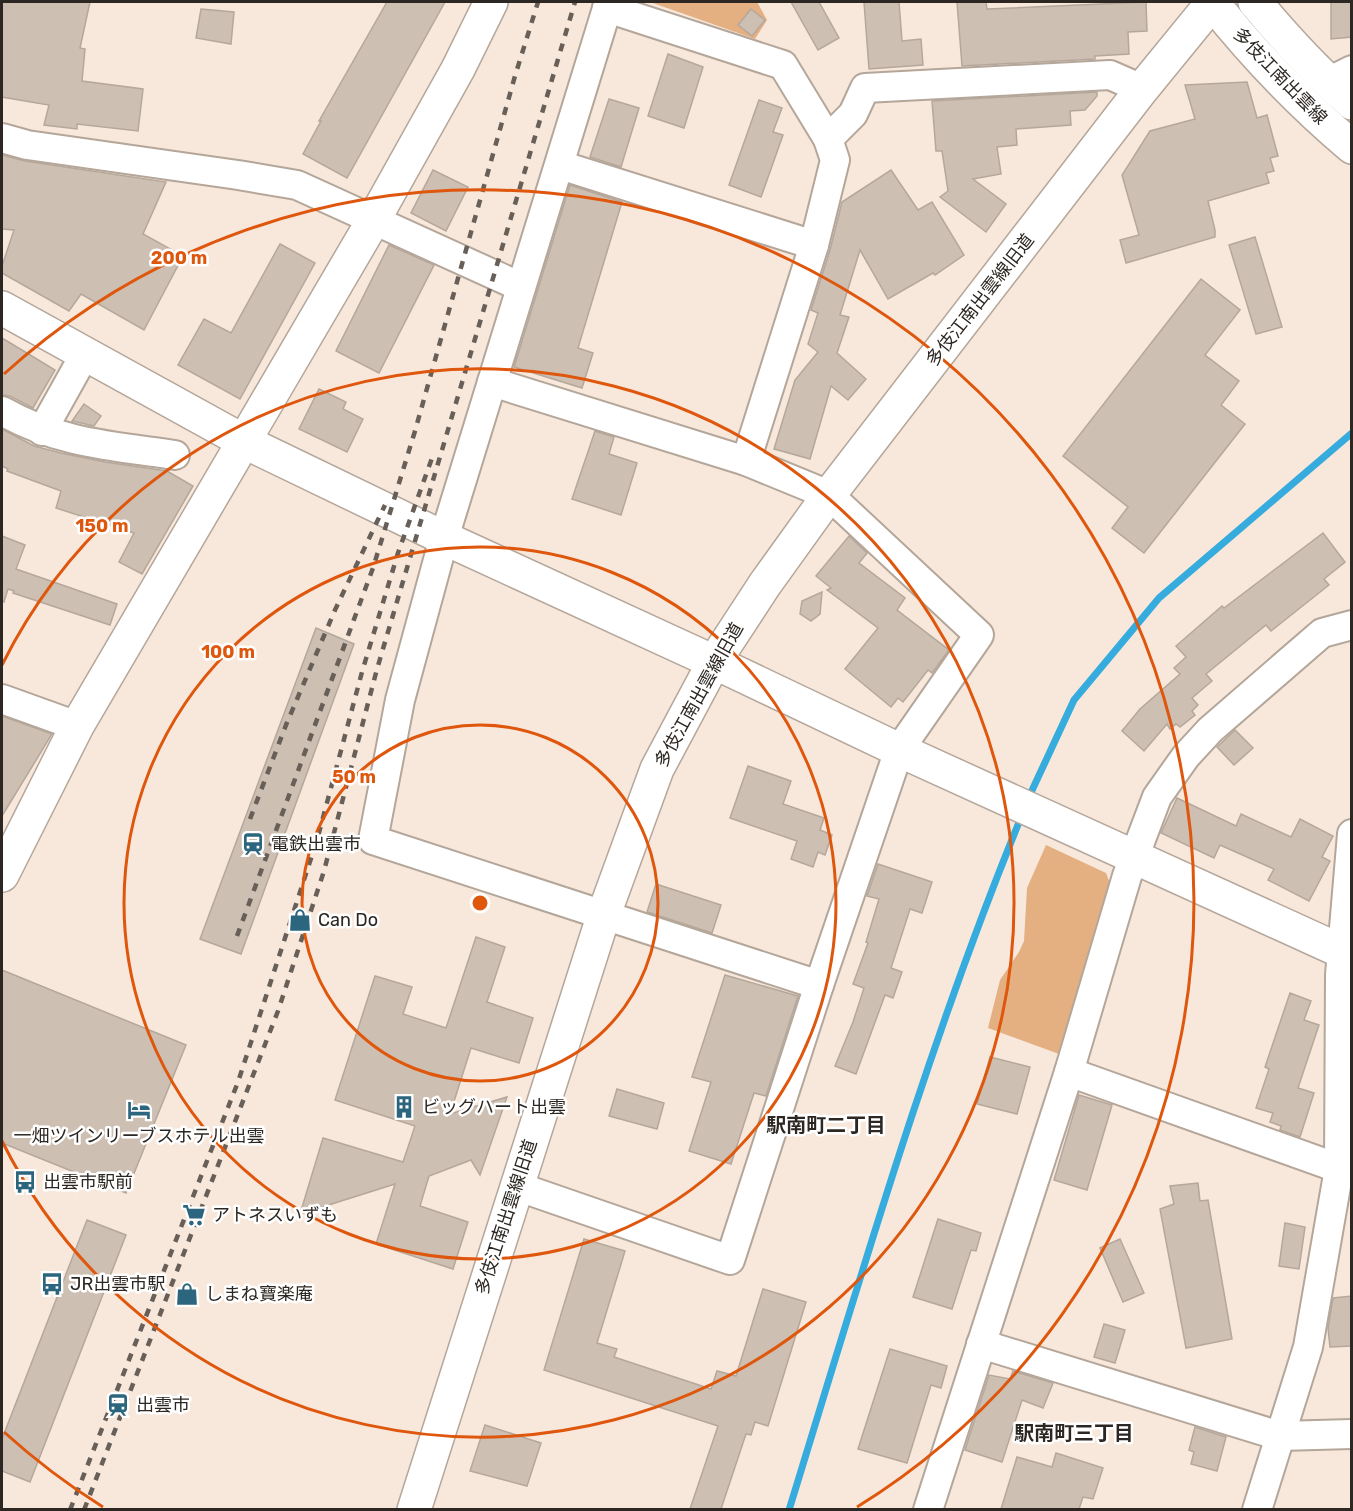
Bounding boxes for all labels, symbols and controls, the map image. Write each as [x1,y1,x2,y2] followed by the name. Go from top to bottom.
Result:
[1228,23,1332,129] street label: 多伎江南出雲線
[921,229,1039,371] street label: 多伎江南出雲線旧道
[151,247,207,269] text: 200 m
[75,515,129,537] text: 150 m
[650,619,748,771] street label: 多伎江南出雲線旧道
[201,641,255,663] text: 100 m
[332,766,376,788] text: 50 m
[240,831,266,857] station icon: 電鉄出雲市
[271,833,361,855] place label: 電鉄出雲市
[470,893,490,913] centre of rings
[287,907,313,933] shop icon: Can Do
[318,909,378,931] place label: Can Do
[391,1094,417,1120] building icon: ビッグハート出雲
[422,1096,566,1118] place label: ビッグハート出雲
[126,1097,152,1123] hotel icon: 一畑ツインリーブスホテル出雲
[766,1113,886,1137] district label: 駅南町二丁目
[14,1125,264,1147] place label: 一畑ツインリーブスホテル出雲
[471,1137,541,1297] street label: 多伎江南出雲線旧道
[12,1169,38,1195] bus stop icon: 出雲市駅前
[43,1171,133,1193] place label: 出雲市駅前
[181,1202,207,1228] supermarket icon: アトネスいずも
[212,1204,338,1226] place label: アトネスいずも
[39,1271,65,1297] bus stop icon: JR出雲市駅
[70,1273,165,1295] place label: JR出雲市駅
[174,1281,200,1307] shop icon: しまね寶楽庵
[205,1283,313,1305] place label: しまね寶楽庵
[105,1392,131,1418] station icon: 出雲市
[136,1394,190,1416] place label: 出雲市
[1014,1421,1134,1445] district label: 駅南町三丁目

